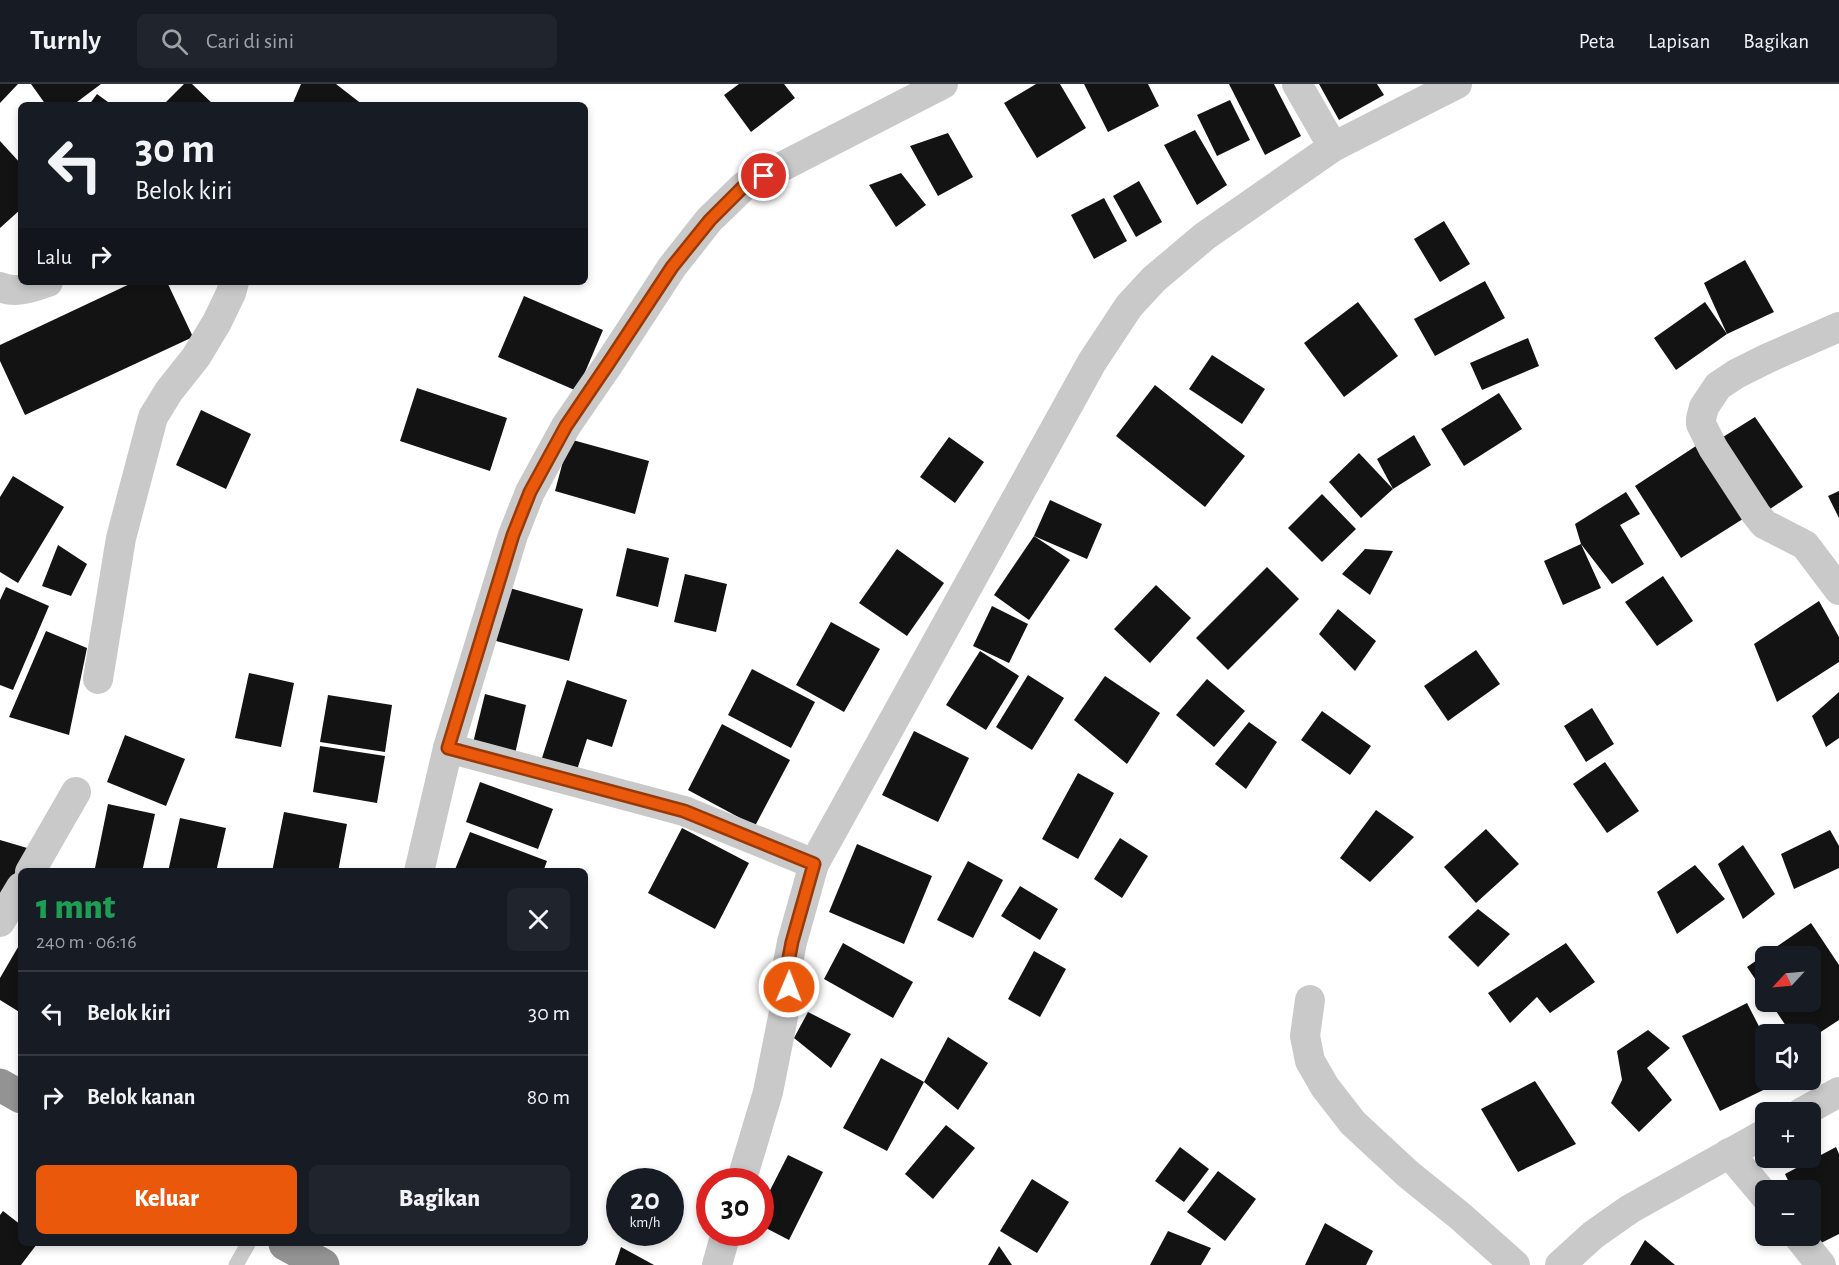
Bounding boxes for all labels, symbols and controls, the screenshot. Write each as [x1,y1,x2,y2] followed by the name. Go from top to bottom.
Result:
[137,14,557,68] search box
[158,25,191,58] icon: search
[30,27,101,55] text: Turnly
[206,30,294,52] text: Cari di sini
[1579,31,1615,52] text: Peta
[1648,31,1710,52] text: Lapisan
[1743,31,1809,52] text: Bagikan
[36,126,114,204] icon: left
[135,128,215,170] text: 30 m
[738,150,789,201] pin
[747,159,780,192] icon: arrive
[135,177,232,204] text: Belok kiri
[84,240,117,273] icon: right
[36,246,72,268] text: Lalu
[507,888,570,951] button: close
[36,889,115,925] text: 1 mnt
[36,932,137,952] text: 240 m · 06:16
[1755,946,1821,1012] north arrow
[1755,946,1821,1246] map controls
[757,955,821,1019] position arrow
[36,997,69,1030] icon: left
[87,1002,171,1024] text: Belok kiri
[528,1002,570,1024] text: 30 m
[1755,1024,1821,1090] button: sound
[36,1081,69,1114] icon: right
[87,1086,195,1108] text: Belok kanan
[527,1086,570,1108] text: 80 m
[1755,1102,1821,1168] button: +
[36,1165,297,1234] button: Keluar
[309,1165,570,1234] button: Bagikan
[696,1168,774,1246] speed limit sign: 30
[1755,1180,1821,1246] button: −
[630,1185,660,1215] text: 20
[630,1215,660,1230] text: km/h

